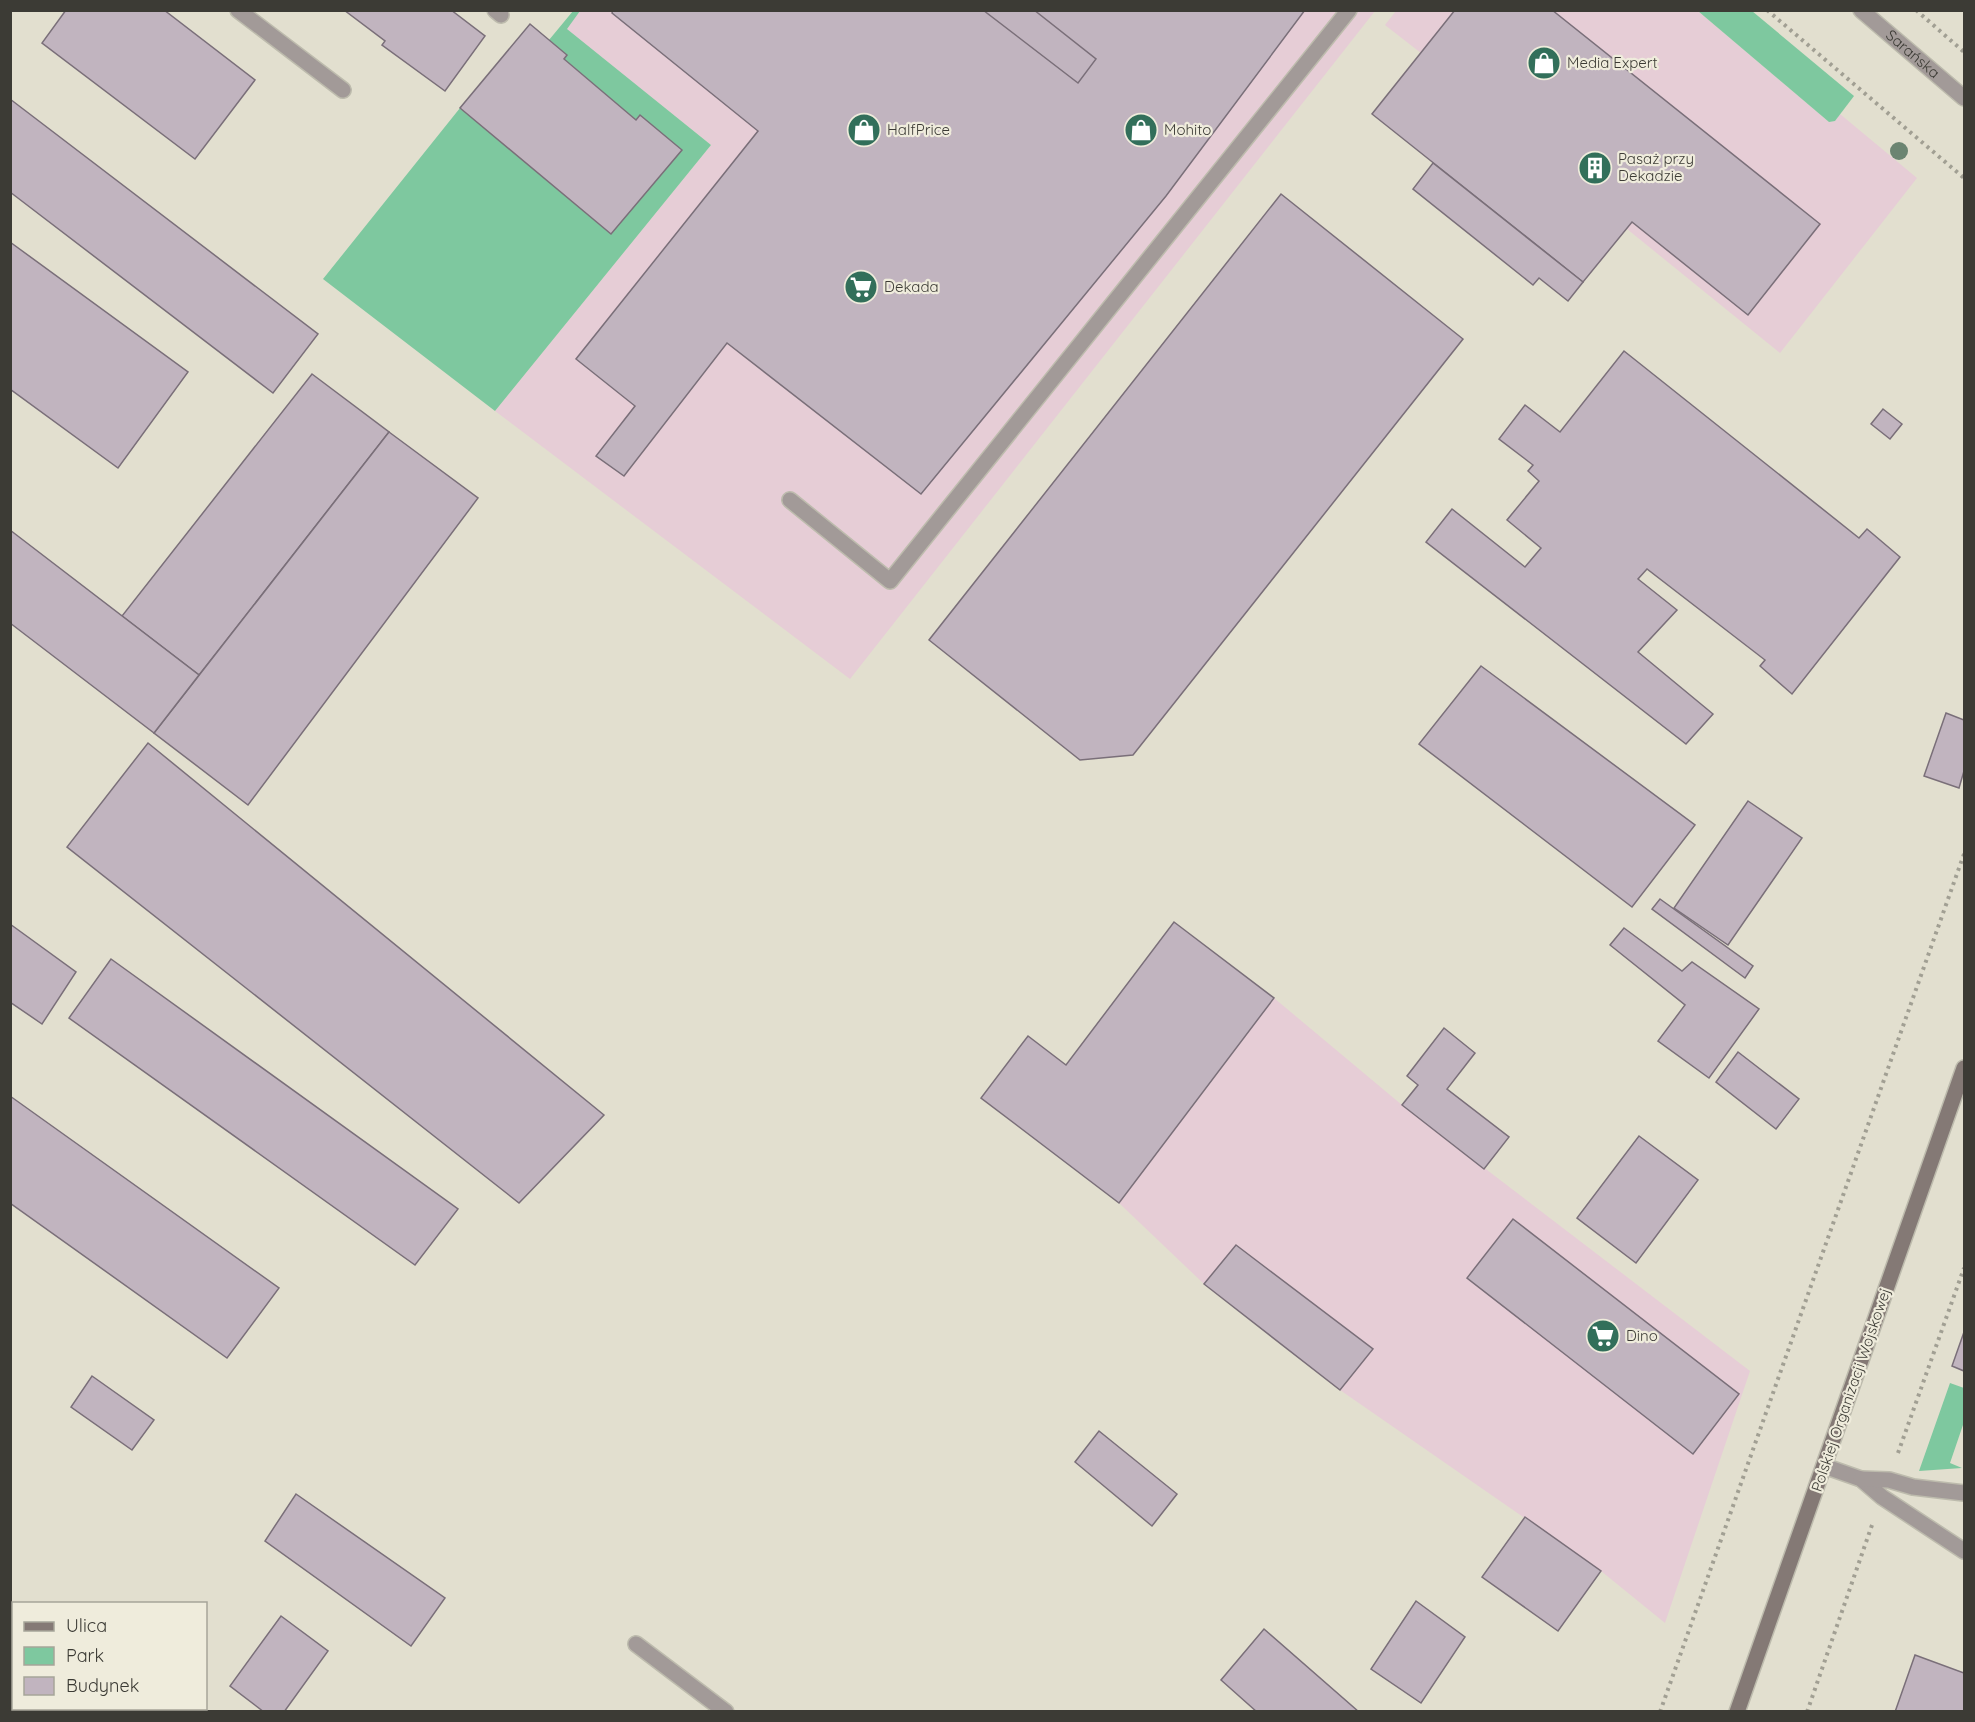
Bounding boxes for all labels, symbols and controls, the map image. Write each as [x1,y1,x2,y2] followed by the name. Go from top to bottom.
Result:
[1882,25,1944,82] street label: Sarańska
[1526,45,1562,81] shop icon: Media Expert
[1567,53,1658,72] place label: Media Expert
[846,112,882,148] shop icon: HalfPrice
[1123,112,1159,148] shop icon: Mohito
[887,120,950,139] place label: HalfPrice
[1164,120,1211,139] place label: Mohito
[1618,149,1694,185] place label: Pasaż przy Dekadzie
[1577,150,1613,186] building icon: Pasaż przy Dekadzie
[843,269,879,305] supermarket icon: Dekada
[884,277,939,296] place label: Dekada
[1807,1286,1894,1494] street label: Polskiej Organizacji Wojskowej
[1585,1318,1621,1354] supermarket icon: Dino
[1626,1326,1658,1345] place label: Dino
[12,1602,207,1710] legend
[66,1614,107,1637] text: Ulica
[66,1644,104,1667] text: Park
[66,1674,139,1697] text: Budynek

